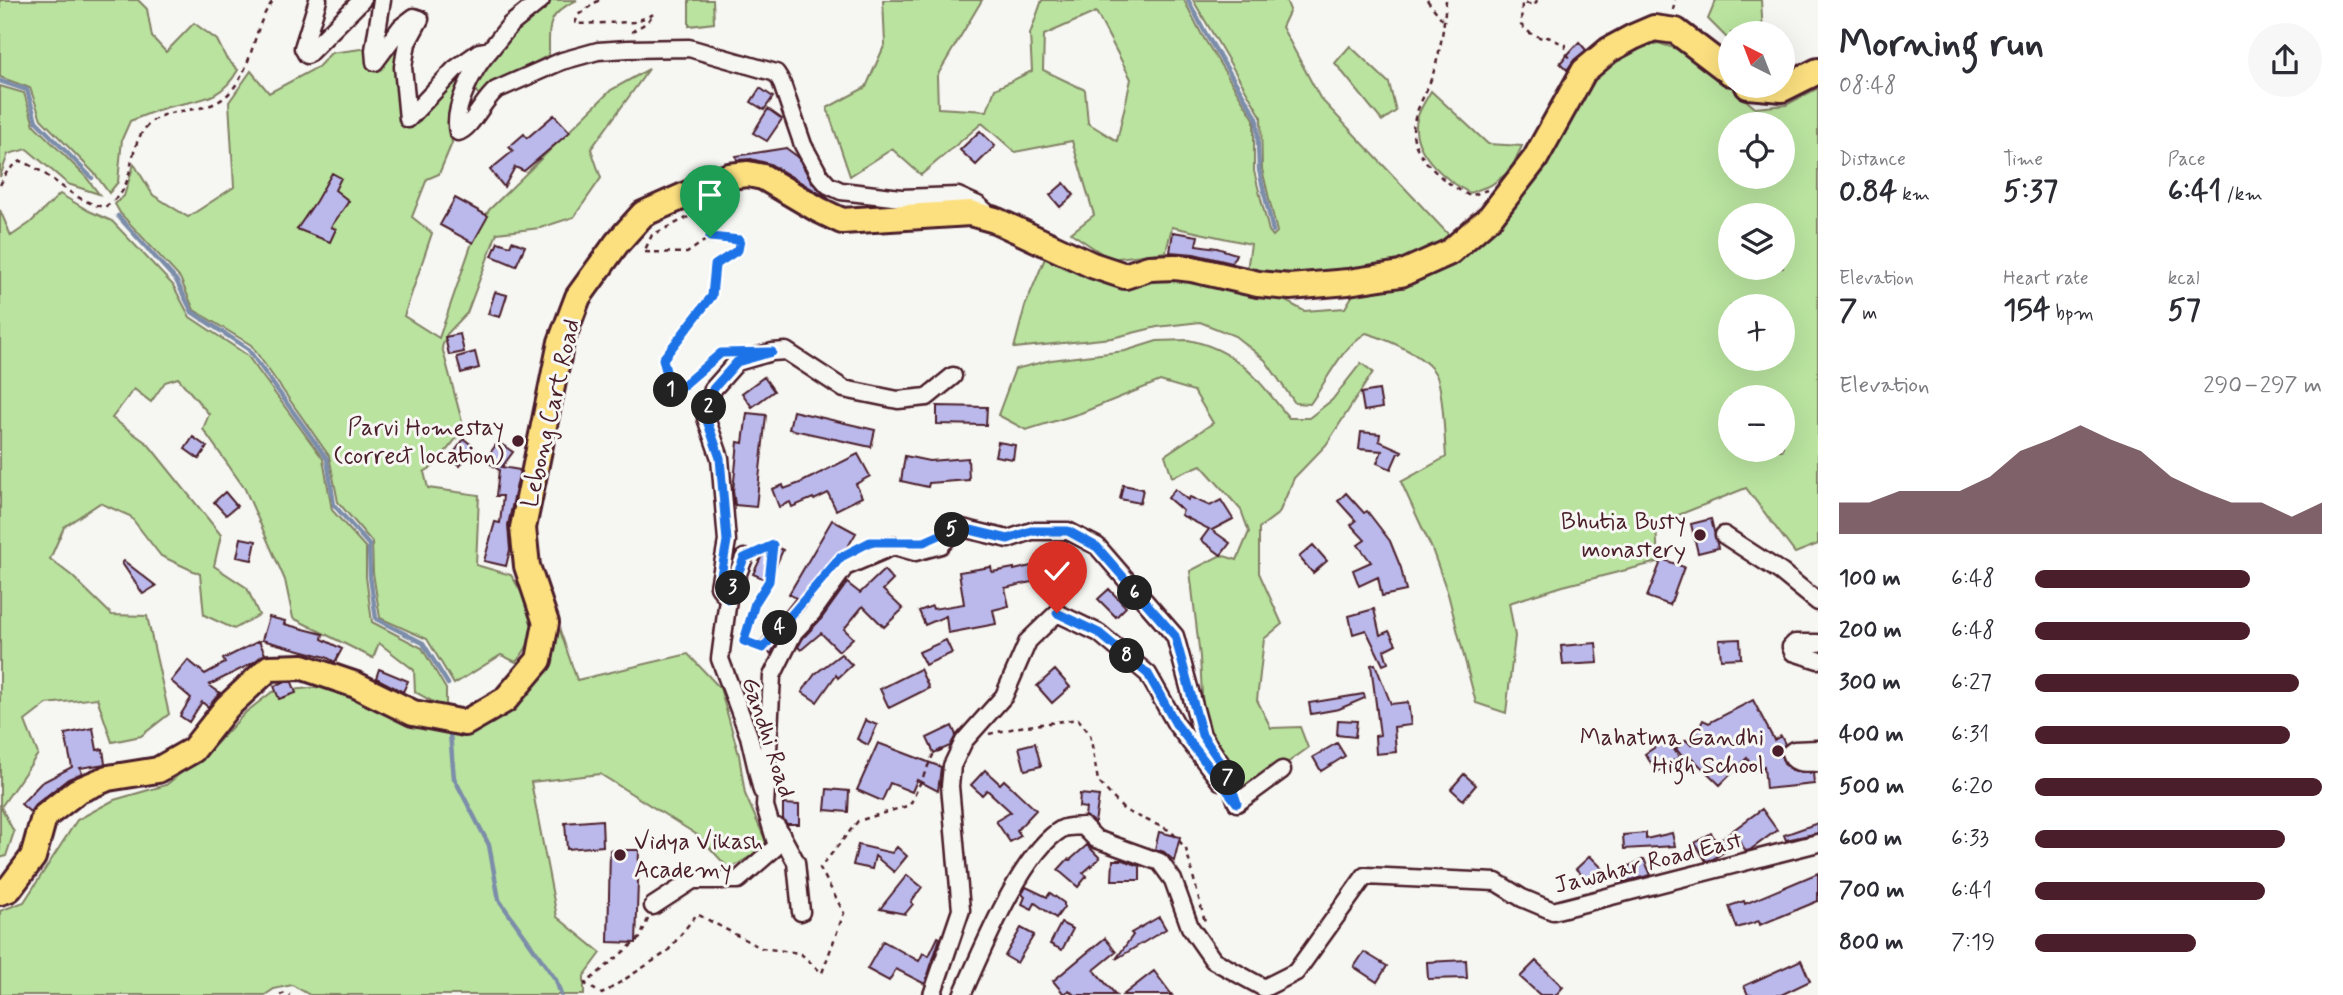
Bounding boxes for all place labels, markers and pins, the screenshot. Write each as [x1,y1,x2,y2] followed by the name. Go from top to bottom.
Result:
[680,165,740,237] pin
[654,372,688,408] pin: 1
[692,390,726,424] pin: 2
[334,413,504,472] place label: Parvi Homestay (correct location)
[510,433,526,449] marker: Parvi Homestay (correct location)
[1561,507,1686,566] place label: Bhutia Busty monastery
[934,512,970,548] pin: 5
[1692,527,1708,543] marker: Bhutia Busty monastery
[1027,541,1087,613] pin
[716,570,750,606] pin: 3
[1118,576,1152,610] pin: 6
[762,610,798,646] pin: 4
[1110,638,1144,674] pin: 8
[1580,723,1764,785] place label: Mahatma Gandhi High School
[1770,743,1786,759] marker: Mahatma Gandhi High School
[1210,760,1246,796] pin: 7
[634,827,763,886] place label: Vidya Vikash Academy
[612,847,628,863] marker: Vidya Vikash Academy

